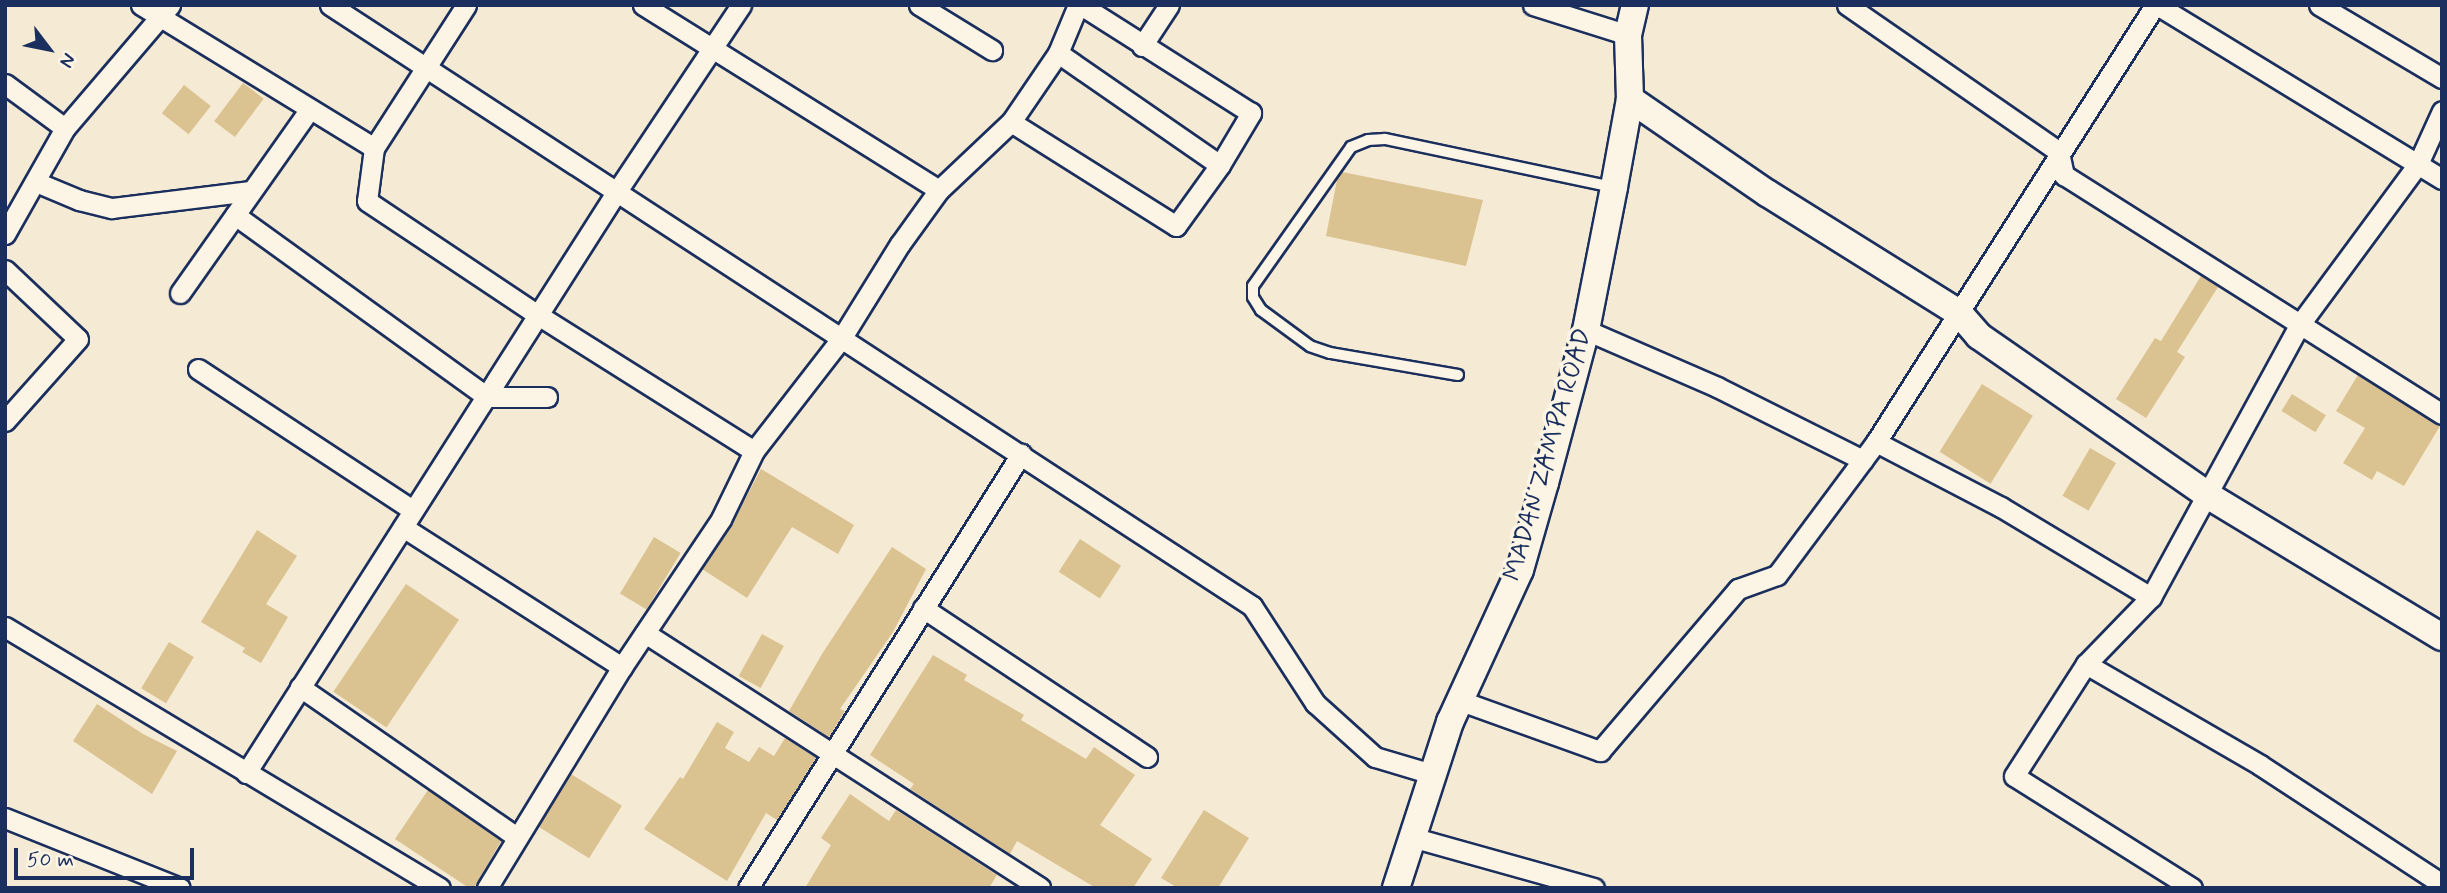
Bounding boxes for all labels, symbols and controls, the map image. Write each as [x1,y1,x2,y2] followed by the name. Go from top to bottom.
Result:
[14,14,84,84] north arrow
[53,48,81,72] text: N
[1498,325,1600,585] street label: MADAN ZAMPA ROAD
[18,834,198,878] scale bar
[27,846,74,874] text: 50 m

